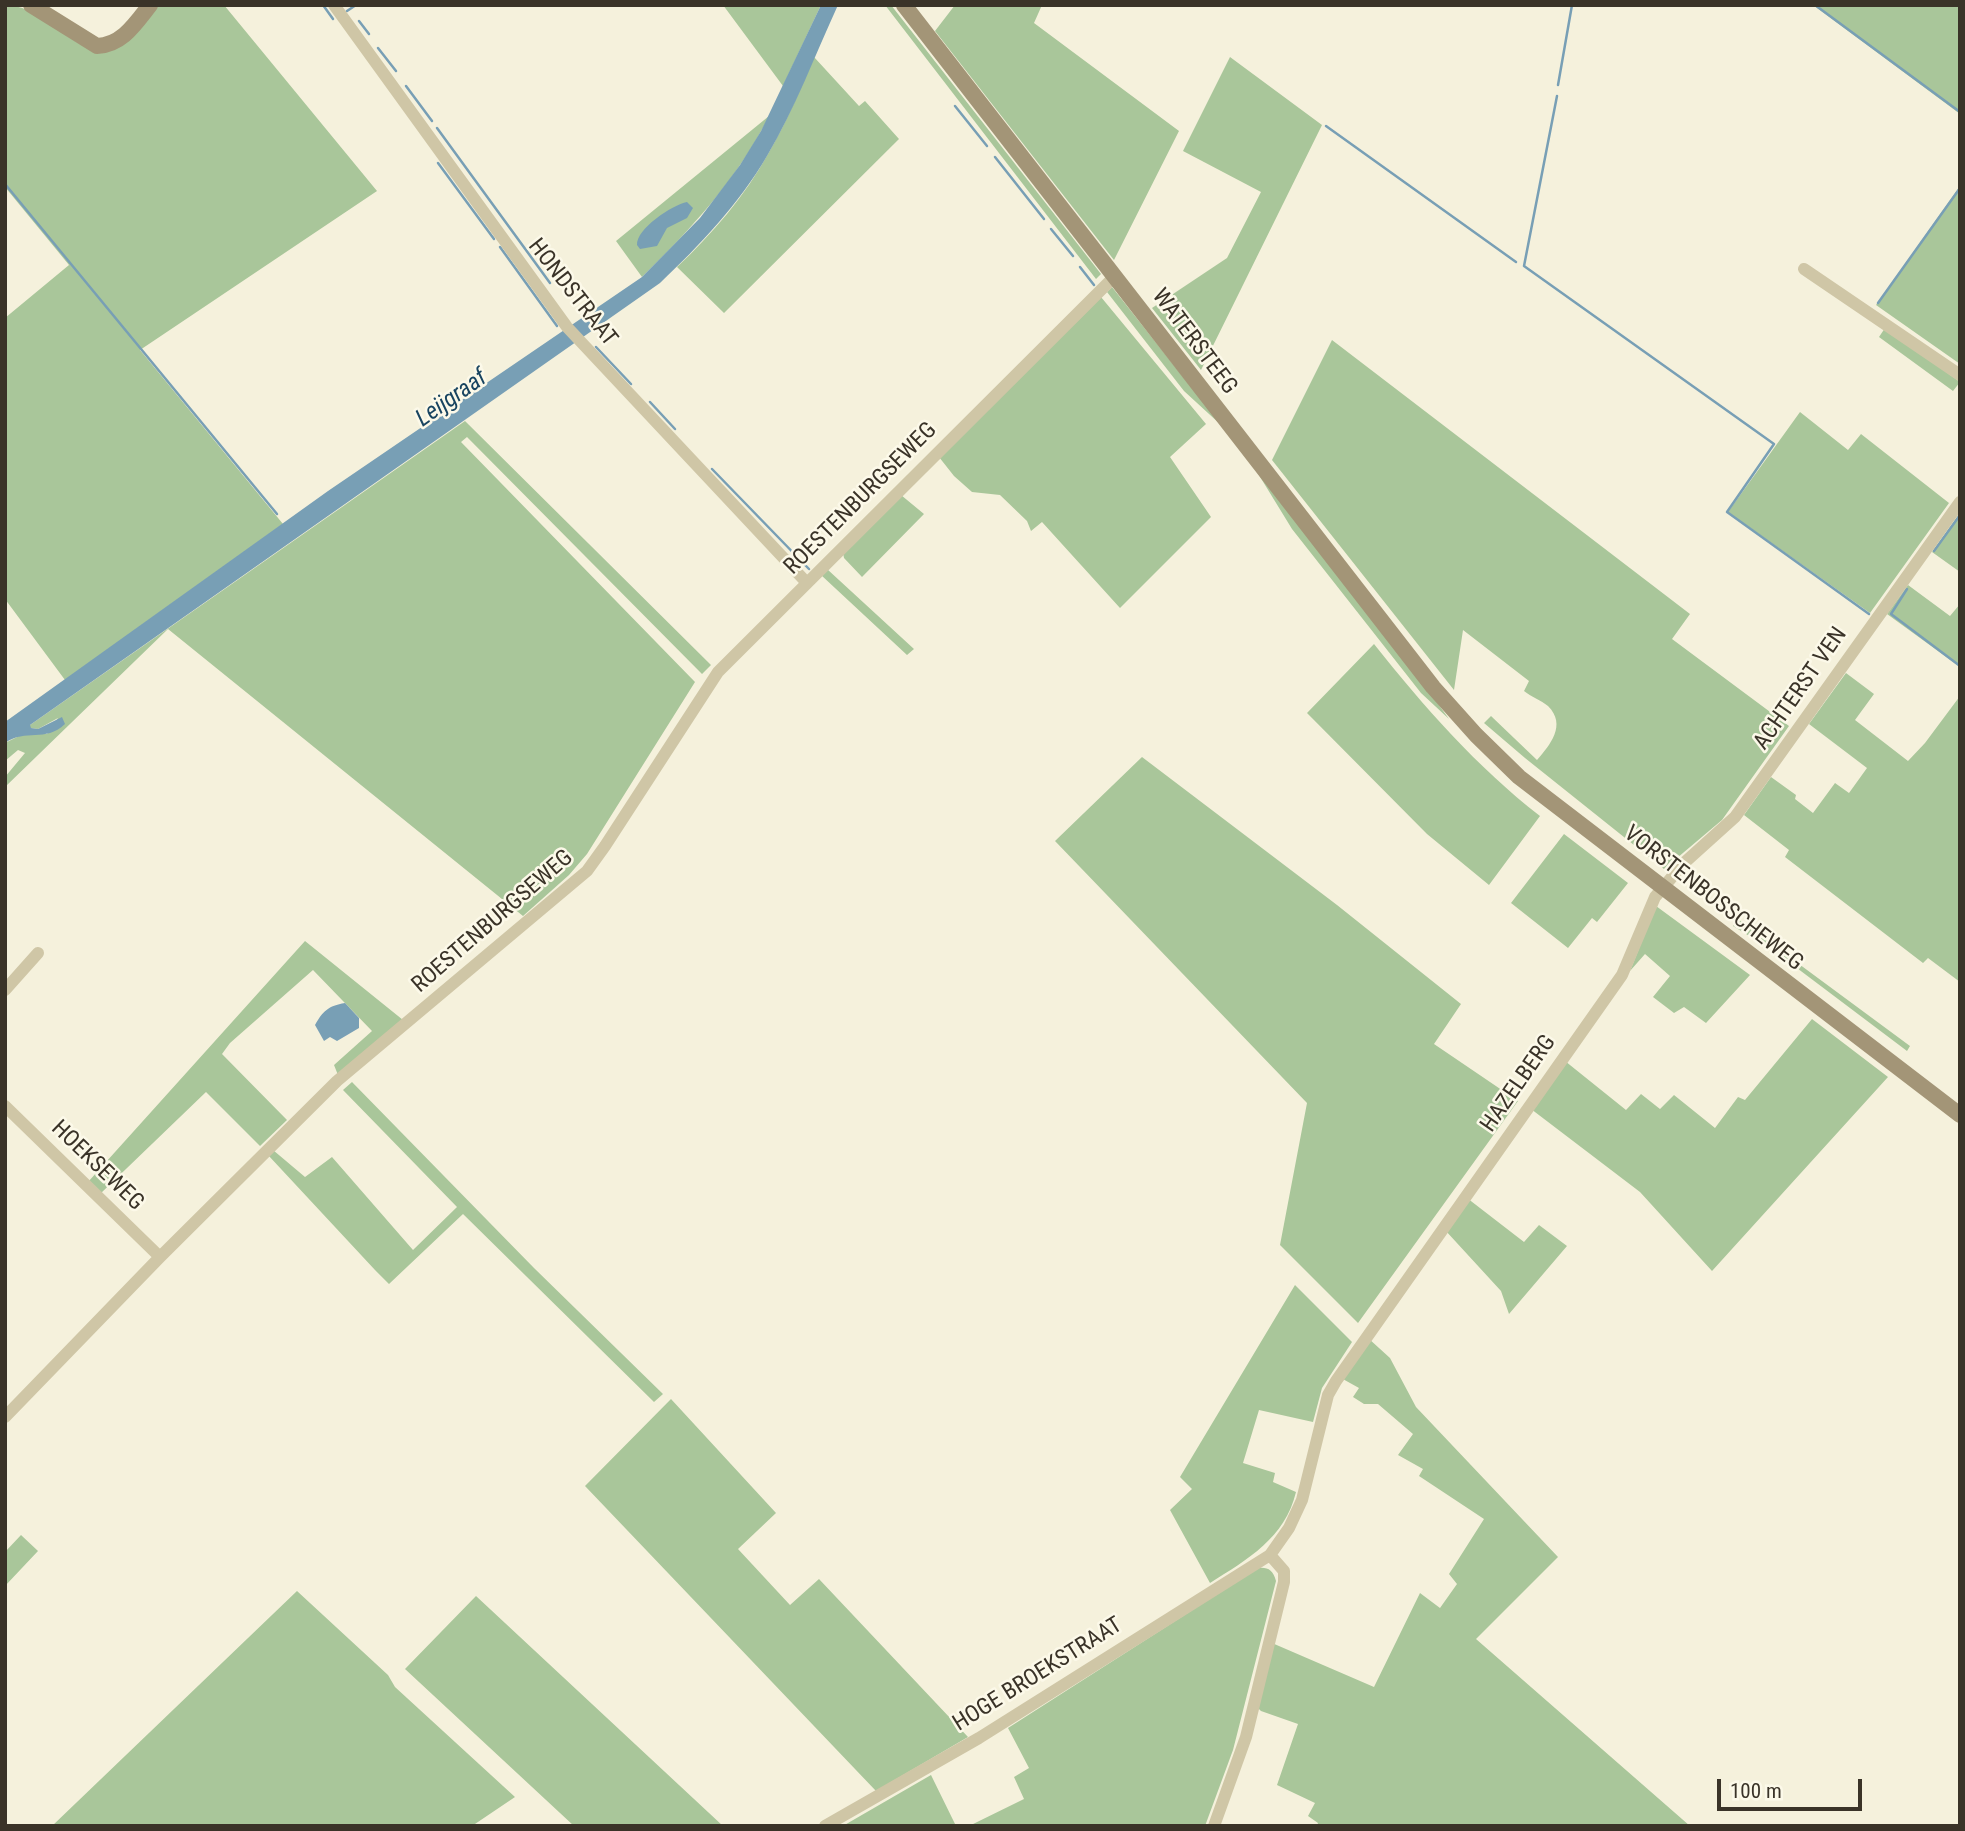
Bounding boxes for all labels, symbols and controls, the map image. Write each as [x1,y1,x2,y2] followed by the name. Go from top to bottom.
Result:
[522,234,622,352] street label: HONDSTRAAT
[1145,284,1243,400] street label: WATERSTEEG
[411,364,493,434] water label: Leijgraaf
[779,417,943,581] street label: ROESTENBURGSEWEG
[1749,622,1853,756] street label: ACHTERST VEN
[1618,820,1808,978] street label: VORSTENBOSSCHEWEG
[407,845,579,999] street label: ROESTENBURGSEWEG
[1476,1030,1562,1138] street label: HAZELBERG
[45,1115,149,1217] street label: HOEKSEWEG
[948,1612,1128,1738] street label: HOGE BROEKSTRAAT
[1720,1764,1865,1808] scale bar
[1730,1779,1782,1803] text: 100 m

